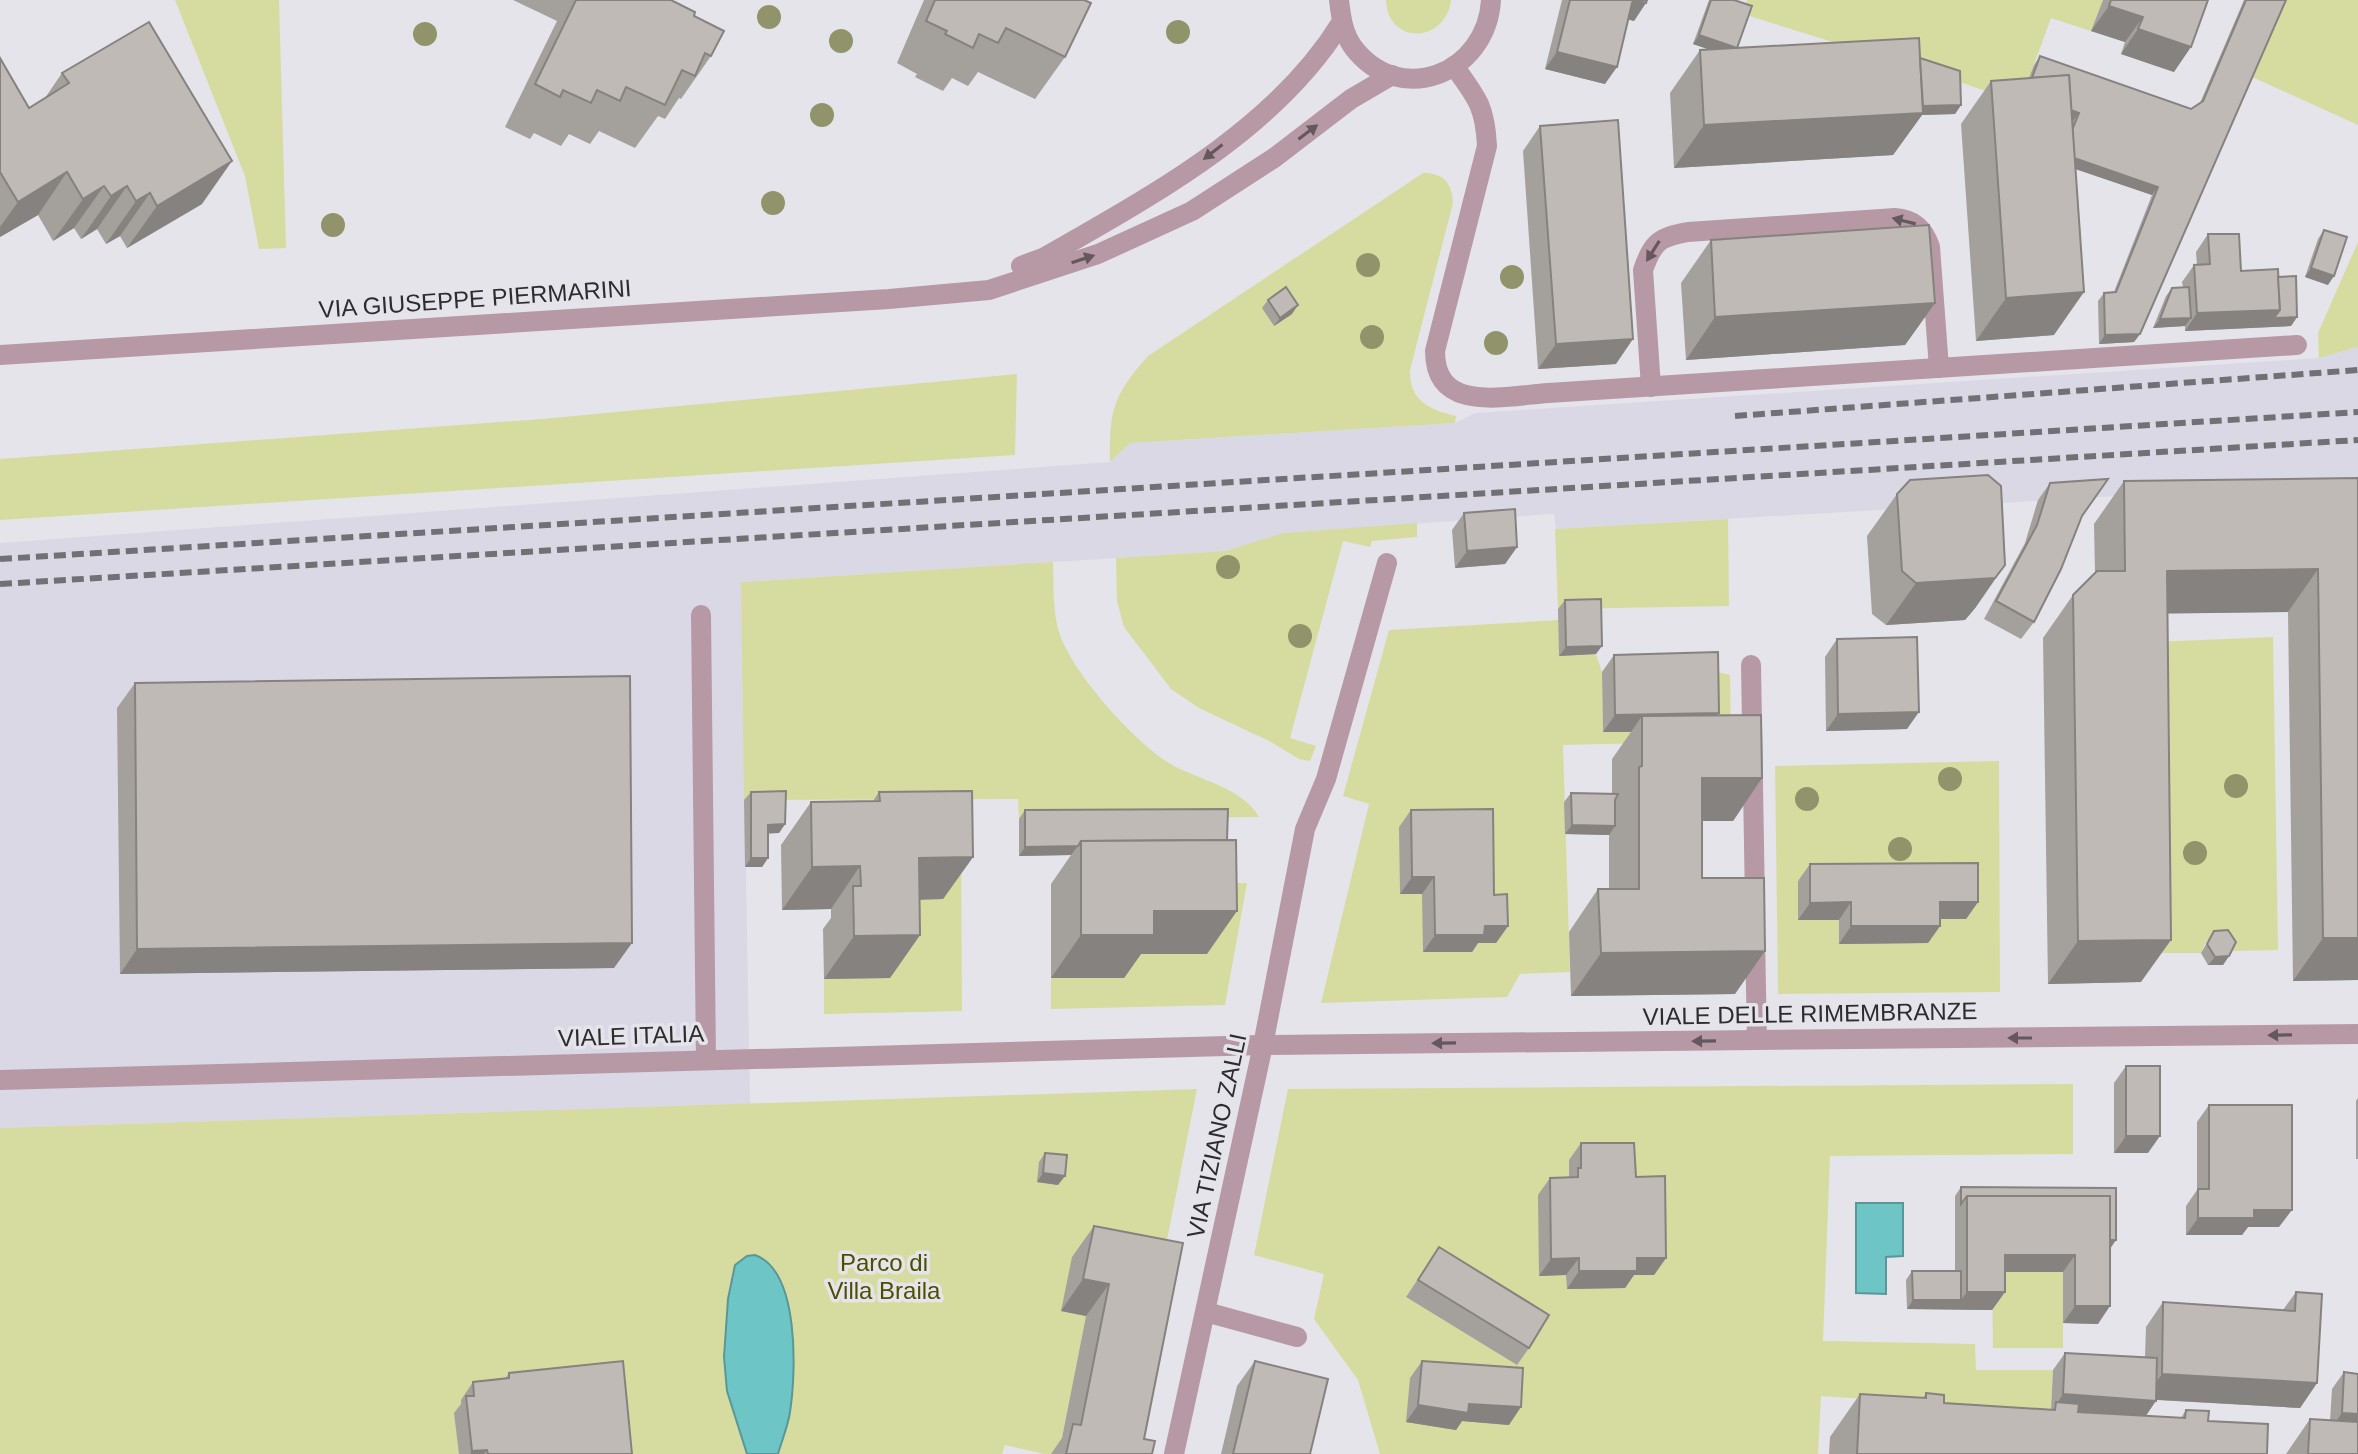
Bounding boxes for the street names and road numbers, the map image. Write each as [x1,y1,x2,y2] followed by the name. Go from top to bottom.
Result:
[318,274,632,323] street label: VIA GIUSEPPE PIERMARINI
[1642,997,1978,1030] street label: VIALE DELLE RIMEMBRANZE
[557,1019,705,1052] street label: VIALE ITALIA
[1182,1031,1251,1241] street label: VIA TIZIANO ZALLI

